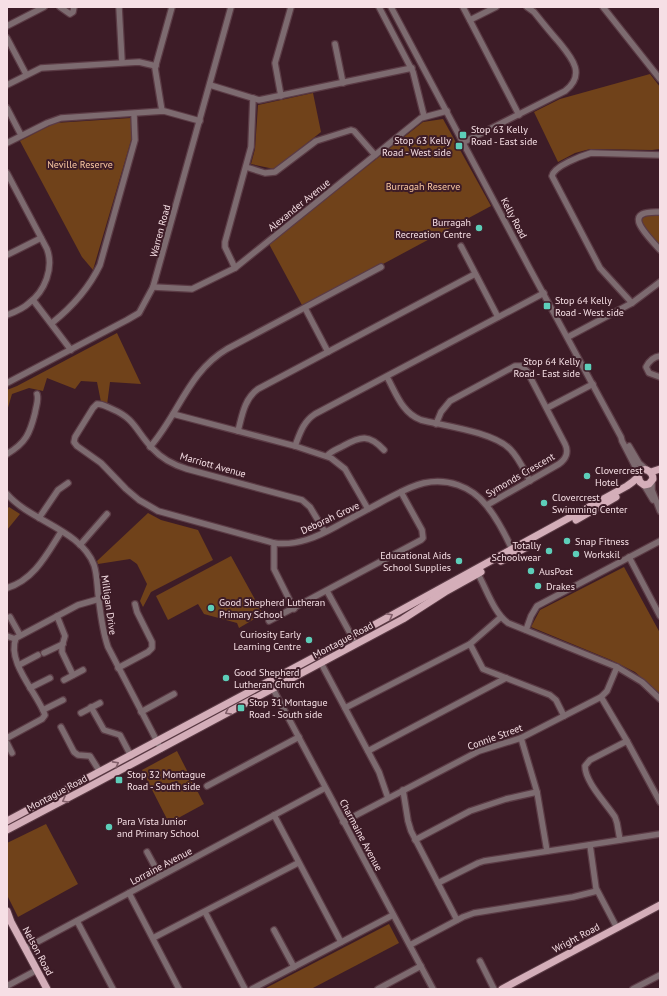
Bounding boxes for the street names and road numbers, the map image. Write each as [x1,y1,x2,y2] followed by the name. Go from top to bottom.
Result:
[265,176,333,234] street label: Alexander Avenue
[498,195,530,241] street label: Kelly Road
[147,203,173,259] street label: Warren Road
[178,449,248,481] street label: Marriott Avenue
[483,450,557,500] street label: Symonds Crescent
[299,499,361,537] street label: Deborah Grove
[98,574,120,636] street label: Milligan Drive
[310,619,376,661] street label: Montague Road
[466,721,525,753] street label: Connie Street
[24,772,90,814] street label: Montague Road
[337,797,385,873] street label: Charmaine Avenue
[128,844,194,888] street label: Lorraine Avenue
[550,920,602,956] street label: Wright Road
[20,924,56,978] street label: Nelson Road

